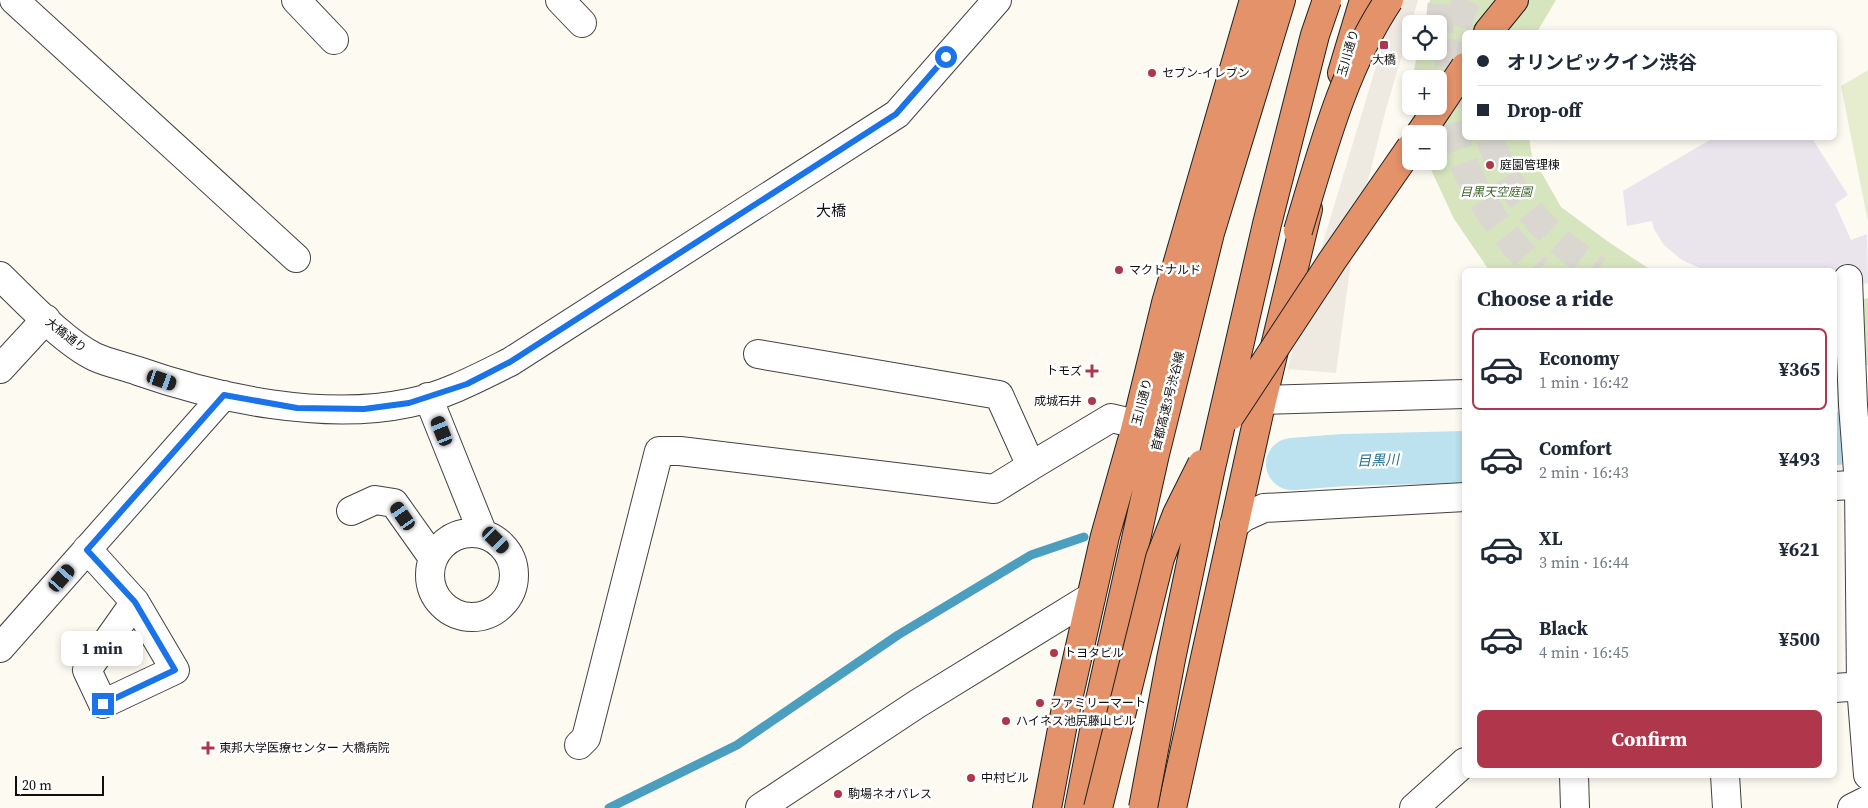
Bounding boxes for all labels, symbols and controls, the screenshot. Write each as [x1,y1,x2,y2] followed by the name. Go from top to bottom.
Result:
[1402,15,1447,170] map controls
[1402,15,1447,60] button: locate
[1334,28,1362,78] street label: 玉川通り
[1378,39,1390,51] marker: 大橋
[935,46,957,68] route start
[1507,49,1697,75] text: オリンピックイン渋谷
[1372,52,1396,68] place label: 大橋
[1162,65,1250,81] place label: セブン-イレブン
[1146,67,1158,79] marker: セブン-イレブン
[1402,70,1447,115] button: +
[1507,97,1581,123] text: Drop-off
[1402,125,1447,170] button: −
[1500,157,1560,173] place label: 庭園管理棟
[1484,159,1496,171] marker: 庭園管理棟
[1460,184,1534,200] park label: 目黒天空庭園
[816,200,846,221] district label: 大橋
[1129,262,1201,278] place label: マクドナルド
[1113,264,1125,276] marker: マクドナルド
[1477,283,1614,313] text: Choose a ride
[42,314,90,356] street label: 大橋通り
[1539,345,1620,371] text: Economy
[1479,347,1524,392] icon: car
[1148,350,1188,452] street label: 首都高速3号渋谷線
[1779,356,1820,382] text: ¥365
[1046,363,1082,379] place label: トモズ
[1086,365,1098,377] marker: トモズ
[145,368,178,392] car
[1539,371,1629,393] text: 1 min · 16:42
[1128,377,1156,427] street label: 玉川通り
[1034,393,1082,409] place label: 成城石井
[1086,395,1098,407] marker: 成城石井
[429,414,454,448] car
[1539,435,1612,461] text: Comfort
[1479,437,1524,482] icon: car
[1779,446,1820,472] text: ¥493
[1357,449,1401,471] water label: 目黒川
[1539,461,1629,483] text: 2 min · 16:43
[388,499,417,533] car
[480,524,511,556] car
[1539,525,1562,551] text: XL
[1479,527,1524,572] icon: car
[1779,536,1820,562] text: ¥621
[1539,551,1629,573] text: 3 min · 16:44
[46,562,77,594] car
[1539,615,1588,641] text: Black
[1479,617,1524,662] icon: car
[1779,626,1820,652] text: ¥500
[62,632,144,666] callout: 1 min
[81,637,123,659] text: 1 min
[1539,641,1629,663] text: 4 min · 16:45
[1064,645,1124,661] place label: トヨタビル
[1048,647,1060,659] marker: トヨタビル
[92,693,114,715] route end
[1050,695,1146,711] place label: ファミリーマート
[1034,697,1046,709] marker: ファミリーマート
[1477,710,1822,768] button: Confirm
[1016,713,1136,729] place label: ハイネス池尻藤山ビル
[1000,715,1012,727] marker: ハイネス池尻藤山ビル
[219,740,390,756] place label: 東邦大学医療センター 大橋病院
[201,741,215,755] marker: 東邦大学医療センター 大橋病院
[981,770,1029,786] place label: 中村ビル
[965,772,977,784] marker: 中村ビル
[15,773,104,796] scale bar
[22,775,52,795] text: 20 m
[848,786,932,802] place label: 駒場ネオパレス
[832,788,844,800] marker: 駒場ネオパレス

